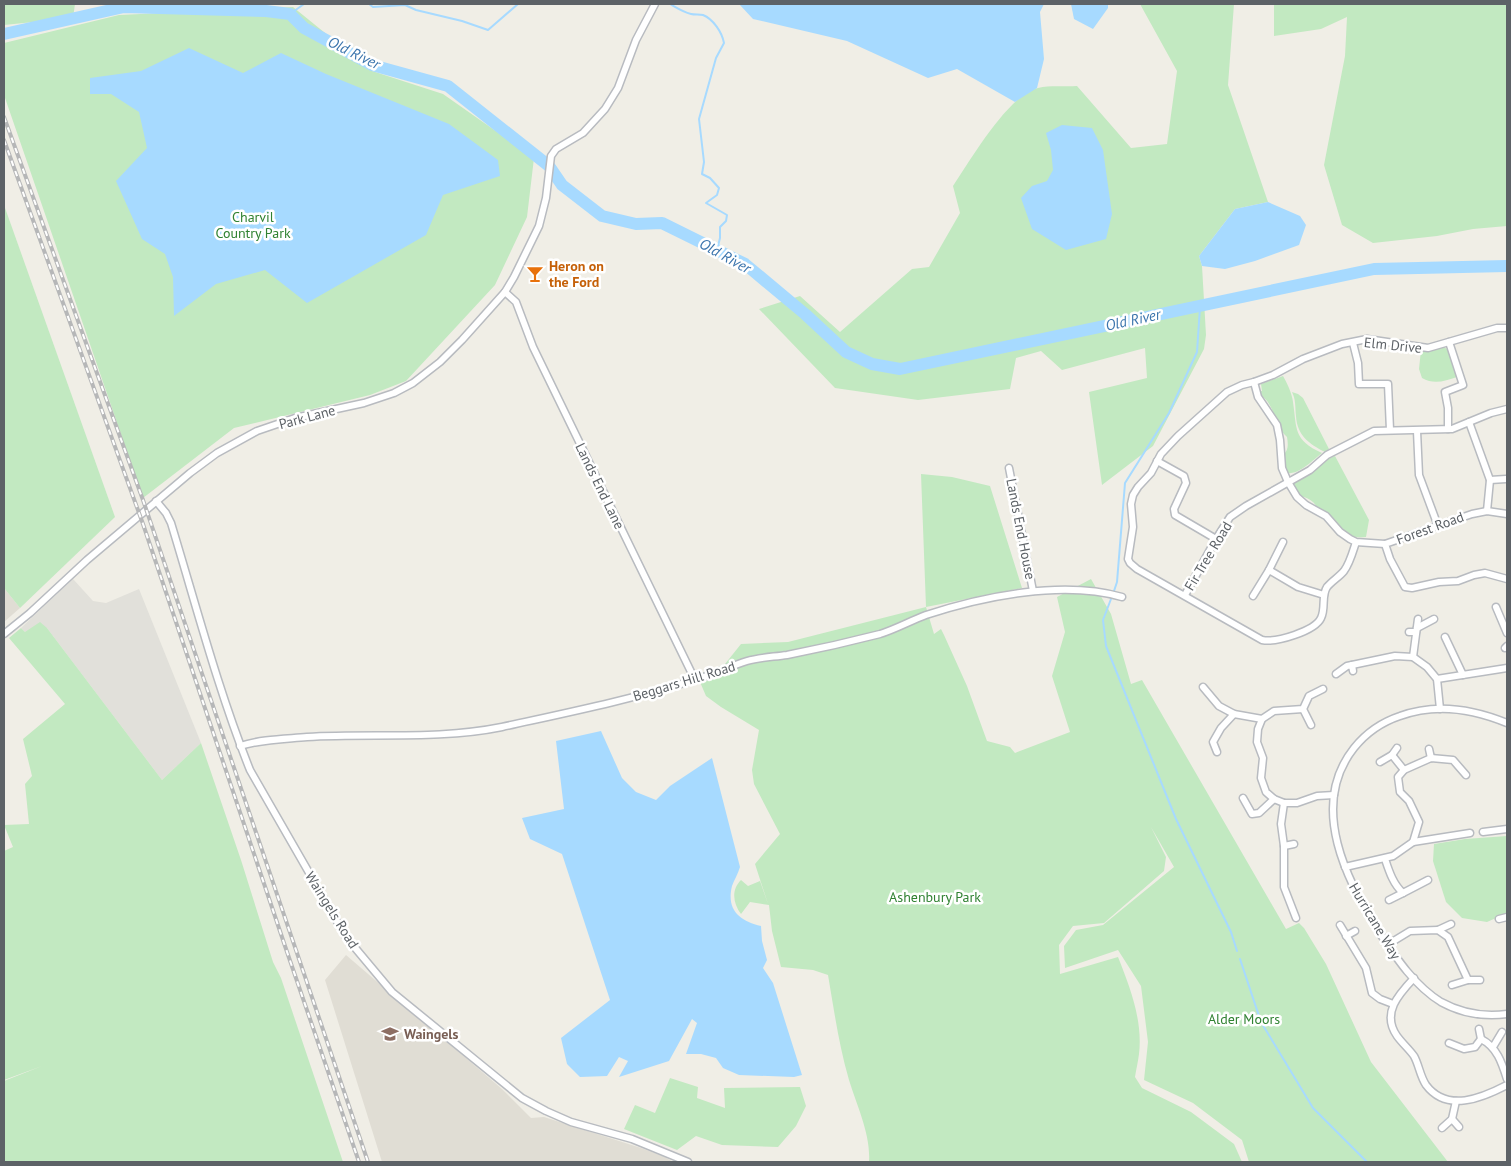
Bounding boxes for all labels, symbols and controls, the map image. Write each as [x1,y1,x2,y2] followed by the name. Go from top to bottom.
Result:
[325,32,384,74] water label: Old River
[215,208,291,242] park label: Charvil Country Park
[696,234,755,278] water label: Old River
[549,257,604,291] place label: Heron on the Ford
[525,264,545,284] bar icon: Heron on the Ford
[1104,304,1163,335] water label: Old River
[1363,333,1423,357] street label: Elm Drive
[277,401,337,433] street label: Park Lane
[571,440,629,532] street label: Lands End Lane
[1002,477,1040,581] street label: Lands End House
[1394,507,1466,549] street label: Forest Road
[1180,518,1236,594] street label: Fir Tree Road
[631,657,737,705] street label: Beggars Hill Road
[301,868,363,952] street label: Waingels Road
[1345,879,1405,963] street label: Hurricane Way
[889,888,981,906] park label: Ashenbury Park
[1208,1010,1280,1028] park label: Alder Moors
[380,1024,400,1044] school or university icon: Waingels
[404,1025,458,1043] place label: Waingels

